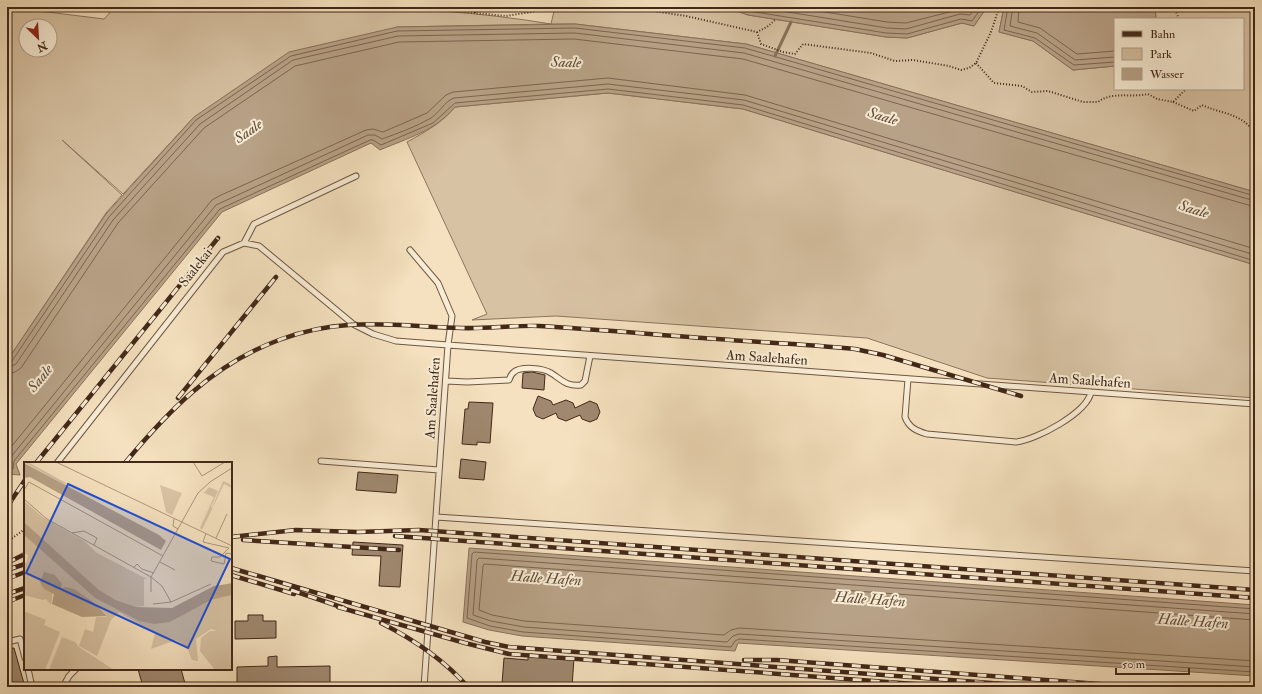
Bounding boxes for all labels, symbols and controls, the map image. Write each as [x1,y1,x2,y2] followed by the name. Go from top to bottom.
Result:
[18,18,58,58] north arrow
[1114,18,1244,90] legend
[1150,27,1175,42] text: Bahn
[34,38,50,55] text: N
[1150,47,1172,62] text: Park
[549,52,582,73] water label: Saale
[1149,67,1184,82] text: Wasser
[865,103,901,130] water label: Saale
[230,114,267,148] water label: Saale
[1176,196,1212,223] water label: Saale
[175,244,216,290] street label: Saalekai
[724,346,808,369] street label: Am Saalehafen
[421,357,444,441] street label: Am Saalehafen
[23,360,58,397] water label: Saale
[1047,369,1131,392] street label: Am Saalehafen
[24,462,232,670] inset map
[509,566,582,590] water label: Halle Hafen
[833,587,906,611] water label: Halle Hafen
[1156,609,1229,633] water label: Halle Hafen
[1116,650,1189,676] scale bar
[1122,657,1146,672] text: 50 m

